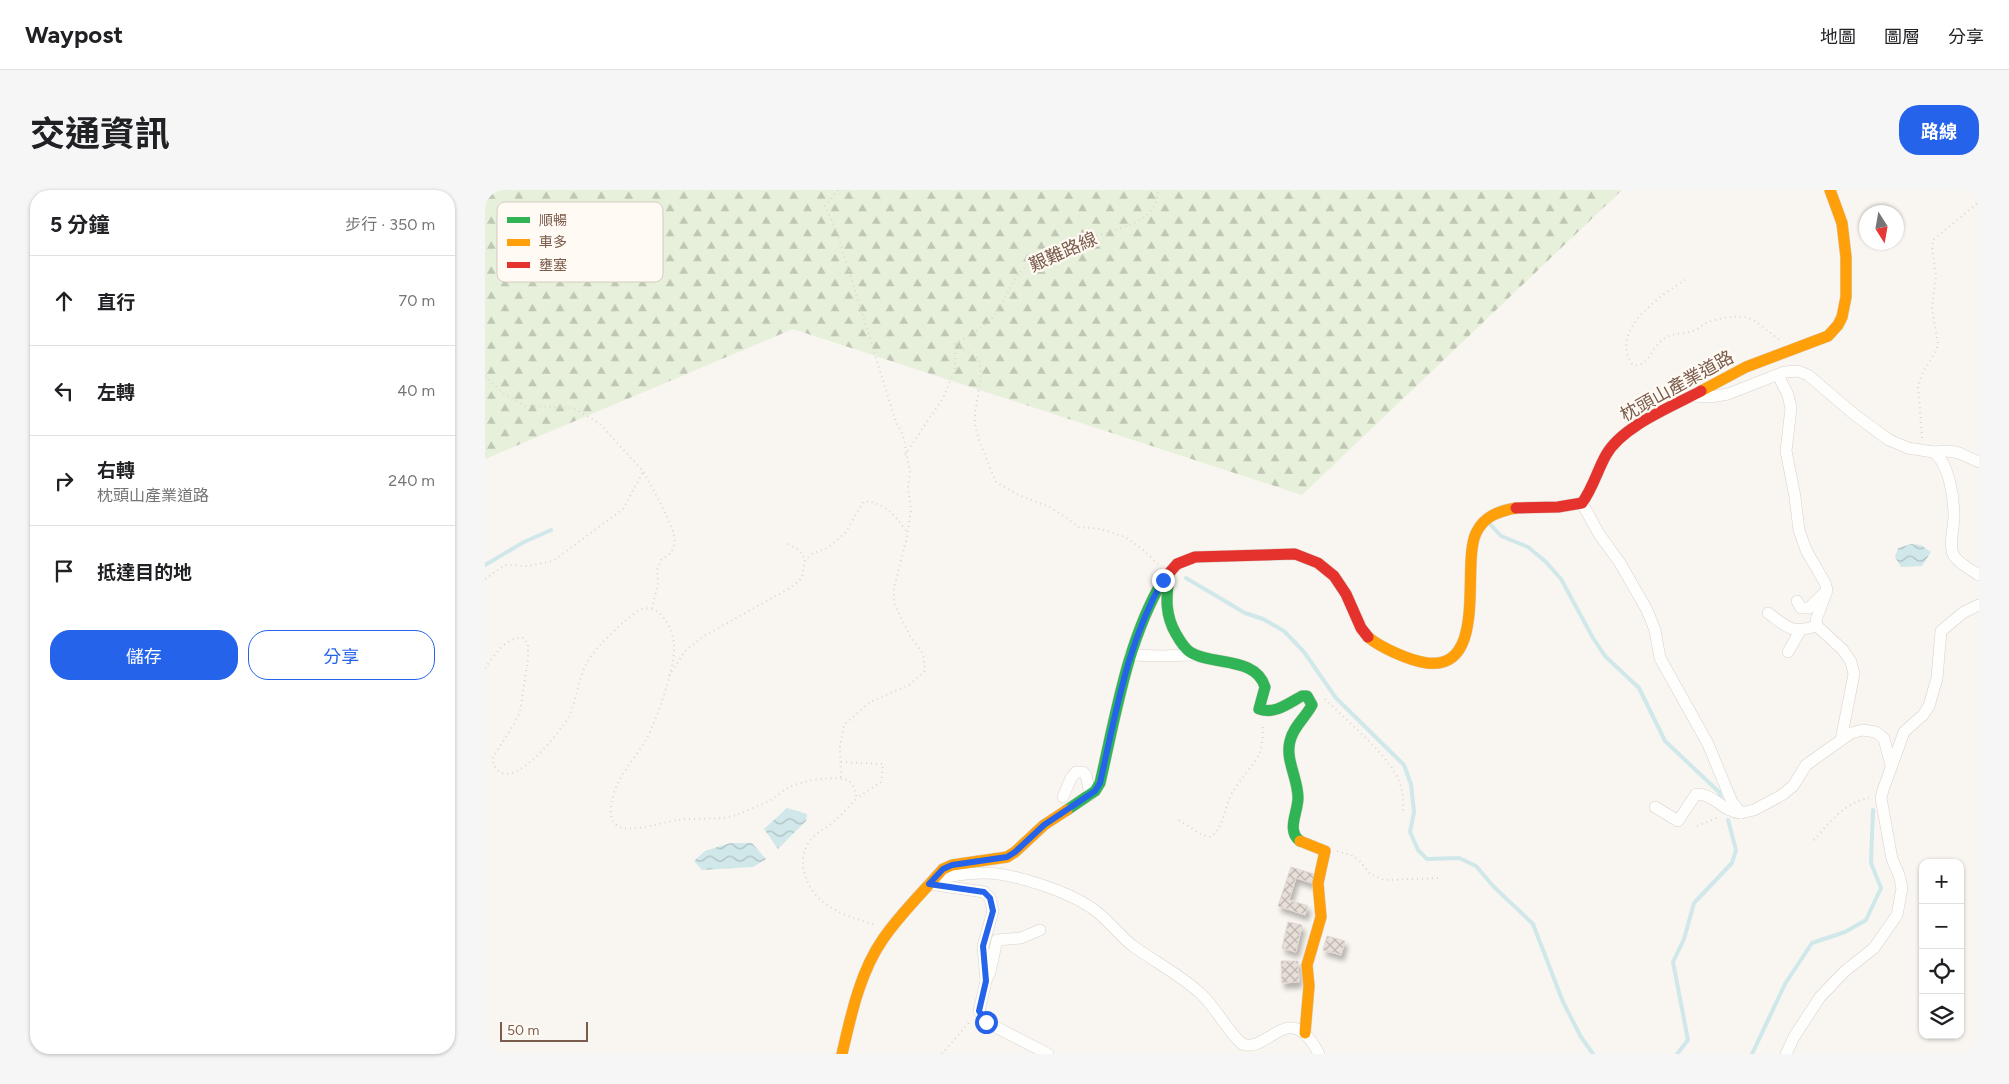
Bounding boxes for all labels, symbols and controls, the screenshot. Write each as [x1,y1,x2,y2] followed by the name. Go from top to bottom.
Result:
[25,20,123,49] text: Waypost
[1820,26,1856,48] text: 地圖
[1884,26,1920,48] text: 圖層
[1948,26,1984,48] text: 分享
[1899,105,1979,155] button: 路線
[30,113,170,155] text: 交通資訊
[497,202,663,282] legend
[1859,205,1904,250] north arrow
[50,212,109,237] text: 5 分鐘
[539,212,567,229] text: 順暢
[345,215,435,234] text: 步行 · 350 m
[1026,227,1100,277] street label: 艱難路線
[539,234,567,251] text: 車多
[539,257,567,274] text: 壅塞
[50,287,78,315] icon: ahead
[97,291,135,314] text: 直行
[399,291,435,310] text: 70 m
[1617,346,1737,426] street label: 枕頭山產業道路
[50,377,78,405] icon: left
[97,381,135,404] text: 左轉
[397,381,435,400] text: 40 m
[97,459,135,482] text: 右轉
[50,467,78,495] icon: right
[388,471,435,490] text: 240 m
[97,486,209,505] text: 枕頭山產業道路
[50,557,78,585] icon: arrive
[97,561,192,584] text: 抵達目的地
[1152,569,1175,592] route end
[50,630,238,680] button: 儲存
[248,630,435,680] button: 分享
[1919,859,1964,1039] map controls
[1919,859,1964,904] button: +
[1919,904,1964,949] button: −
[1919,949,1964,994] button: locate
[1919,994,1964,1039] button: layers
[975,1011,998,1034] route start
[500,1019,587,1042] scale bar
[507,1022,539,1039] text: 50 m

